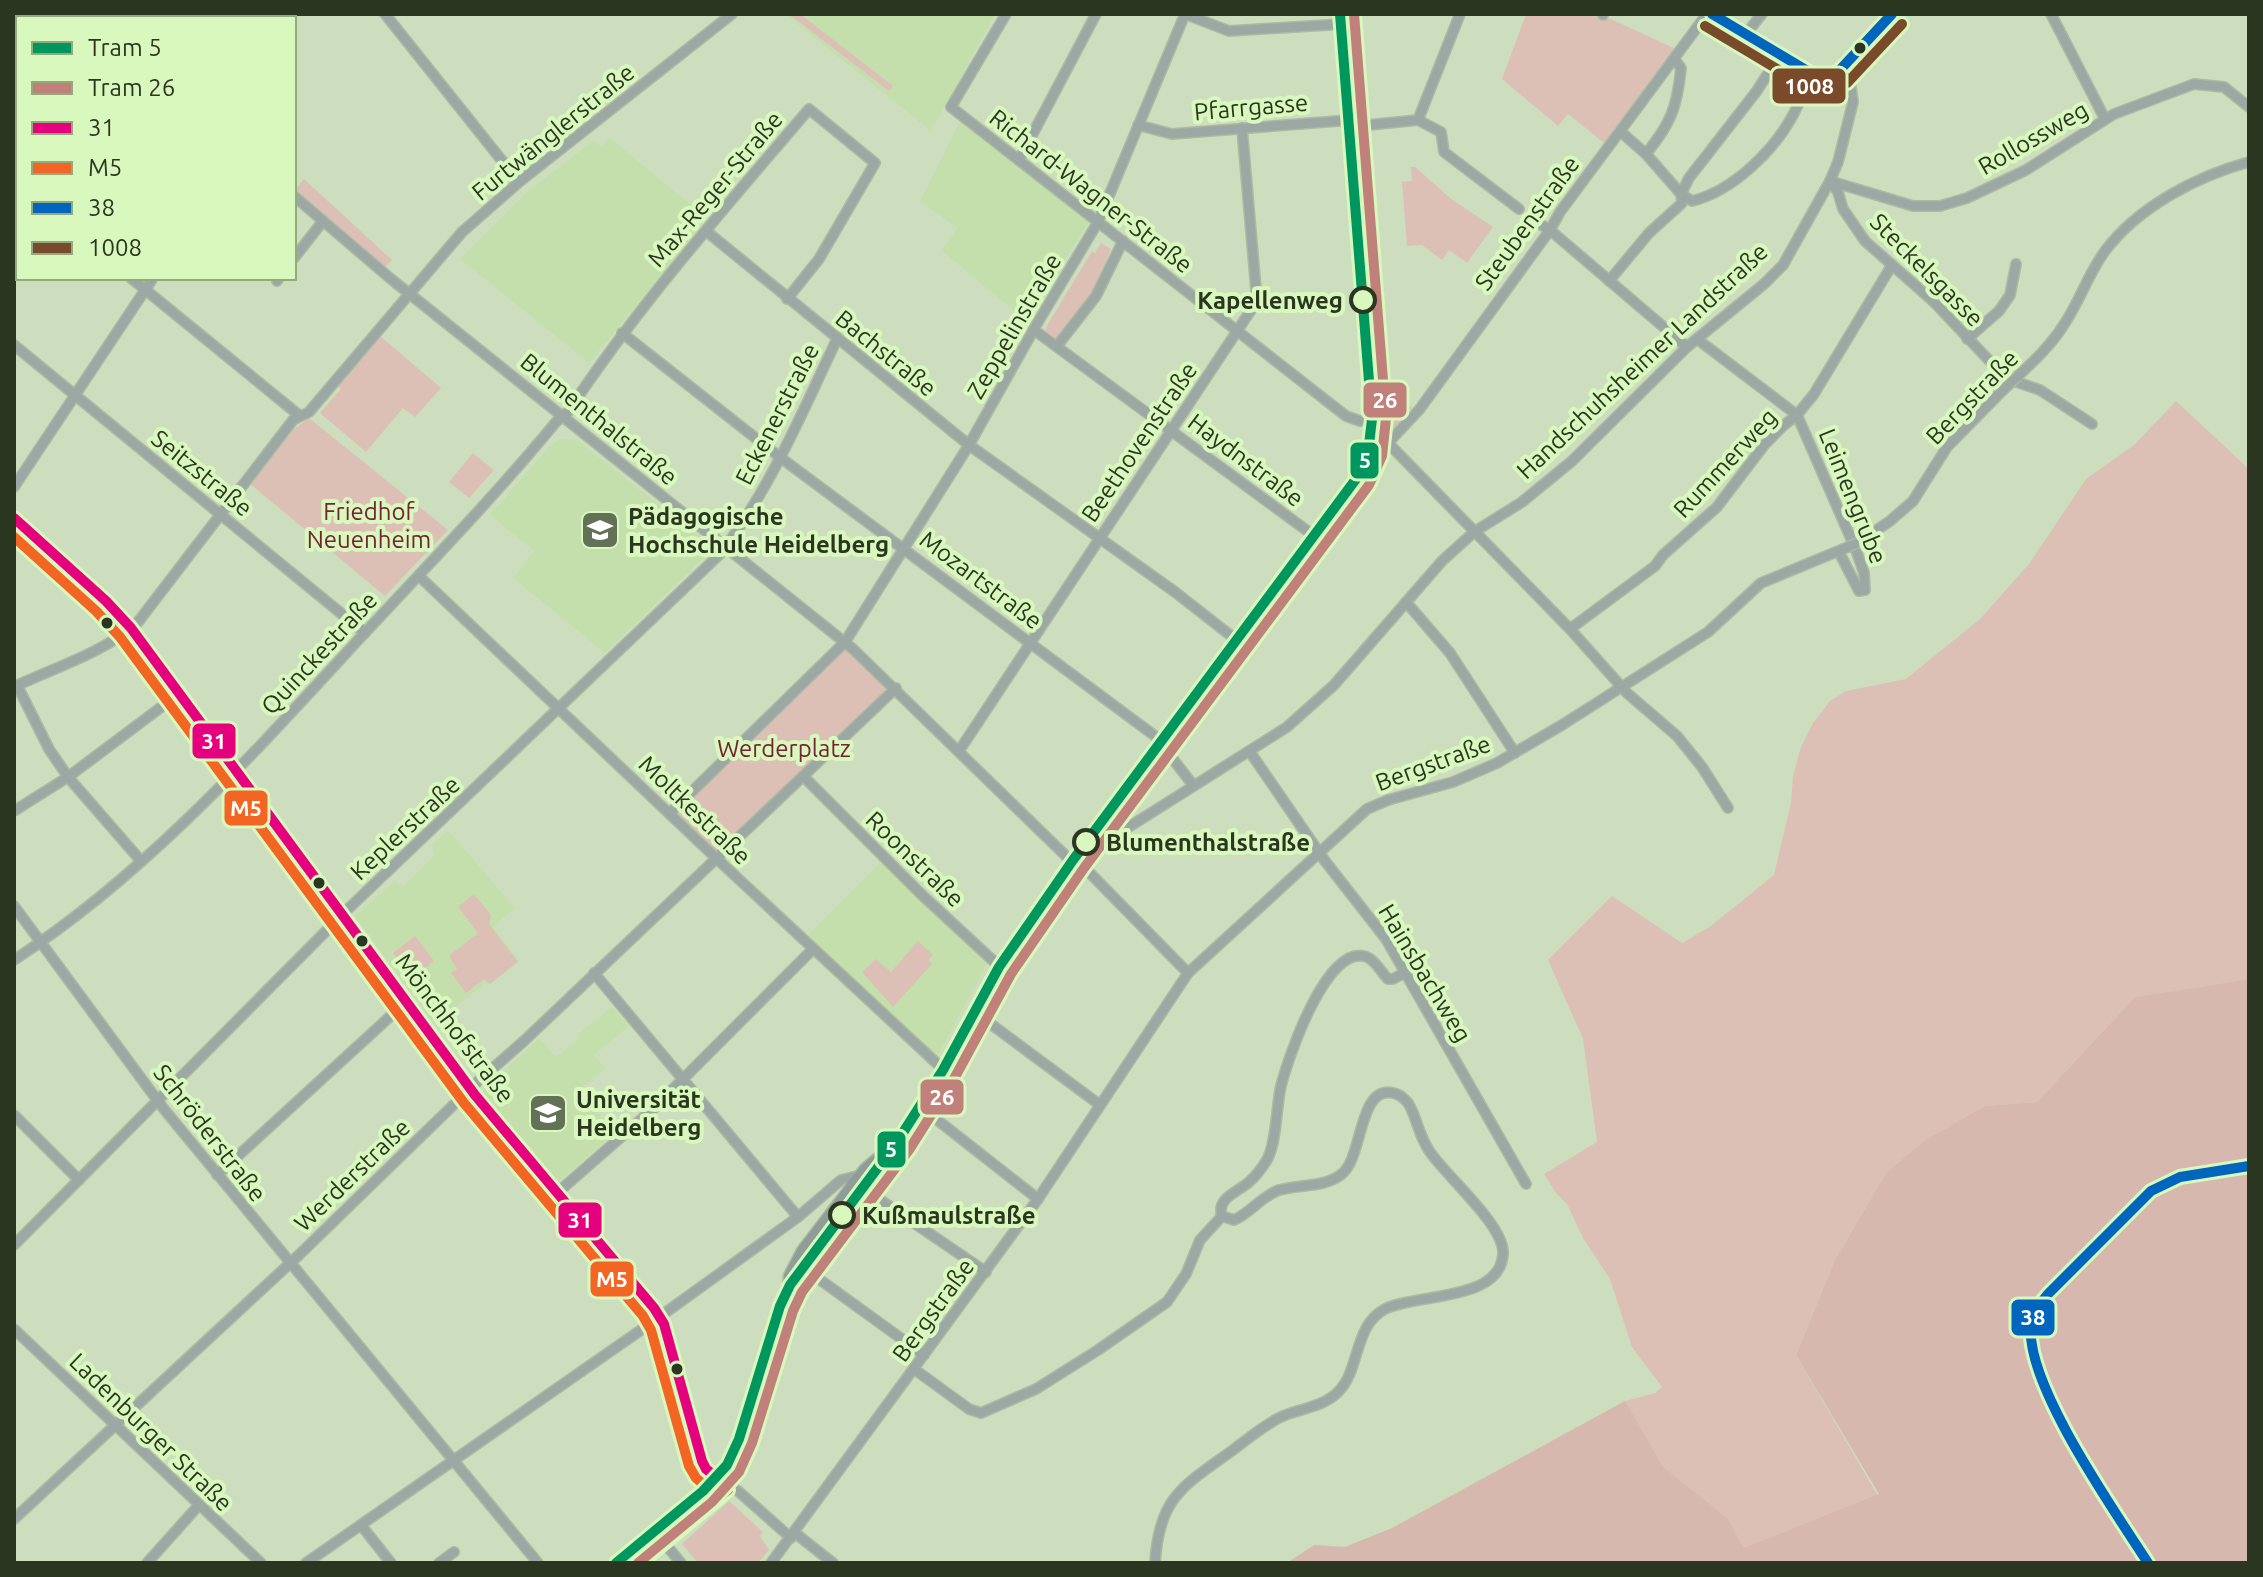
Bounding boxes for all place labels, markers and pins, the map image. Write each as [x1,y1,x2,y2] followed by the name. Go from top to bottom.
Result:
[1852,40,1868,56] unlabelled marker
[1197,287,1343,314] place label: Kapellenweg
[1350,287,1376,313] marker: Kapellenweg
[628,503,889,558] place label: Pädagogische Hochschule Heidelberg
[579,509,621,551] school or university icon: Pädagogische Hochschule Heidelberg
[99,615,115,631] unlabelled marker
[1073,829,1099,855] marker: Blumenthalstraße
[1106,829,1310,856] place label: Blumenthalstraße
[311,875,327,891] unlabelled marker
[354,933,370,949] unlabelled marker
[576,1086,701,1141] place label: Universität Heidelberg
[527,1092,569,1134] school or university icon: Universität Heidelberg
[829,1202,855,1228] marker: Kußmaulstraße
[862,1202,1036,1229] place label: Kußmaulstraße
[669,1361,685,1377] unlabelled marker

